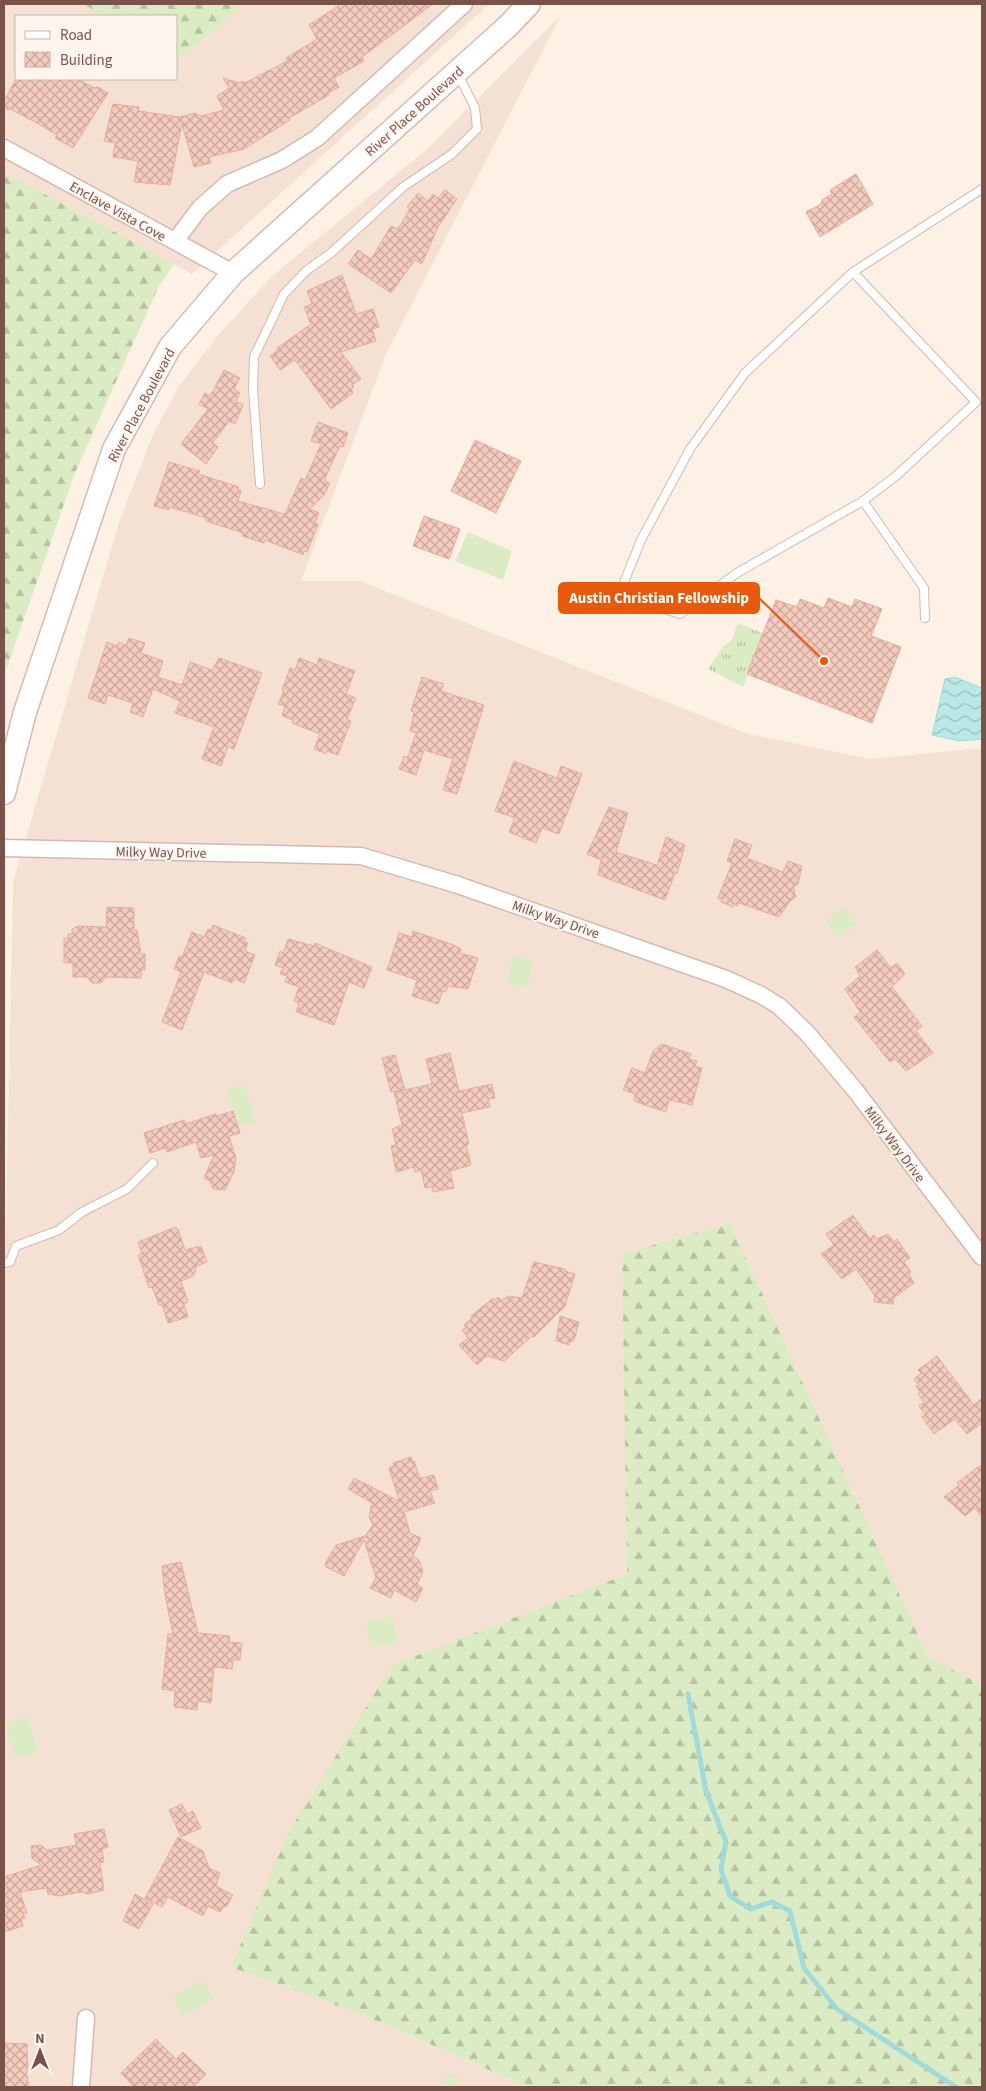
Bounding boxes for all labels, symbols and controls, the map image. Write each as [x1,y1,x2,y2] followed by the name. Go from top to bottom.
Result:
[15,15,178,80] legend
[60,25,92,46] text: Road
[60,50,113,71] text: Building
[361,62,468,162] street label: River Place Boulevard
[66,177,170,247] street label: Enclave Vista Cove
[103,345,180,466] street label: River Place Boulevard
[559,583,759,613] callout: Austin Christian Fellowship
[568,588,749,609] text: Austin Christian Fellowship
[115,842,207,864] street label: Milky Way Drive
[509,896,602,944] street label: Milky Way Drive
[859,1102,930,1187] street label: Milky Way Drive
[15,2026,65,2076] north arrow
[35,2029,45,2049] text: N

